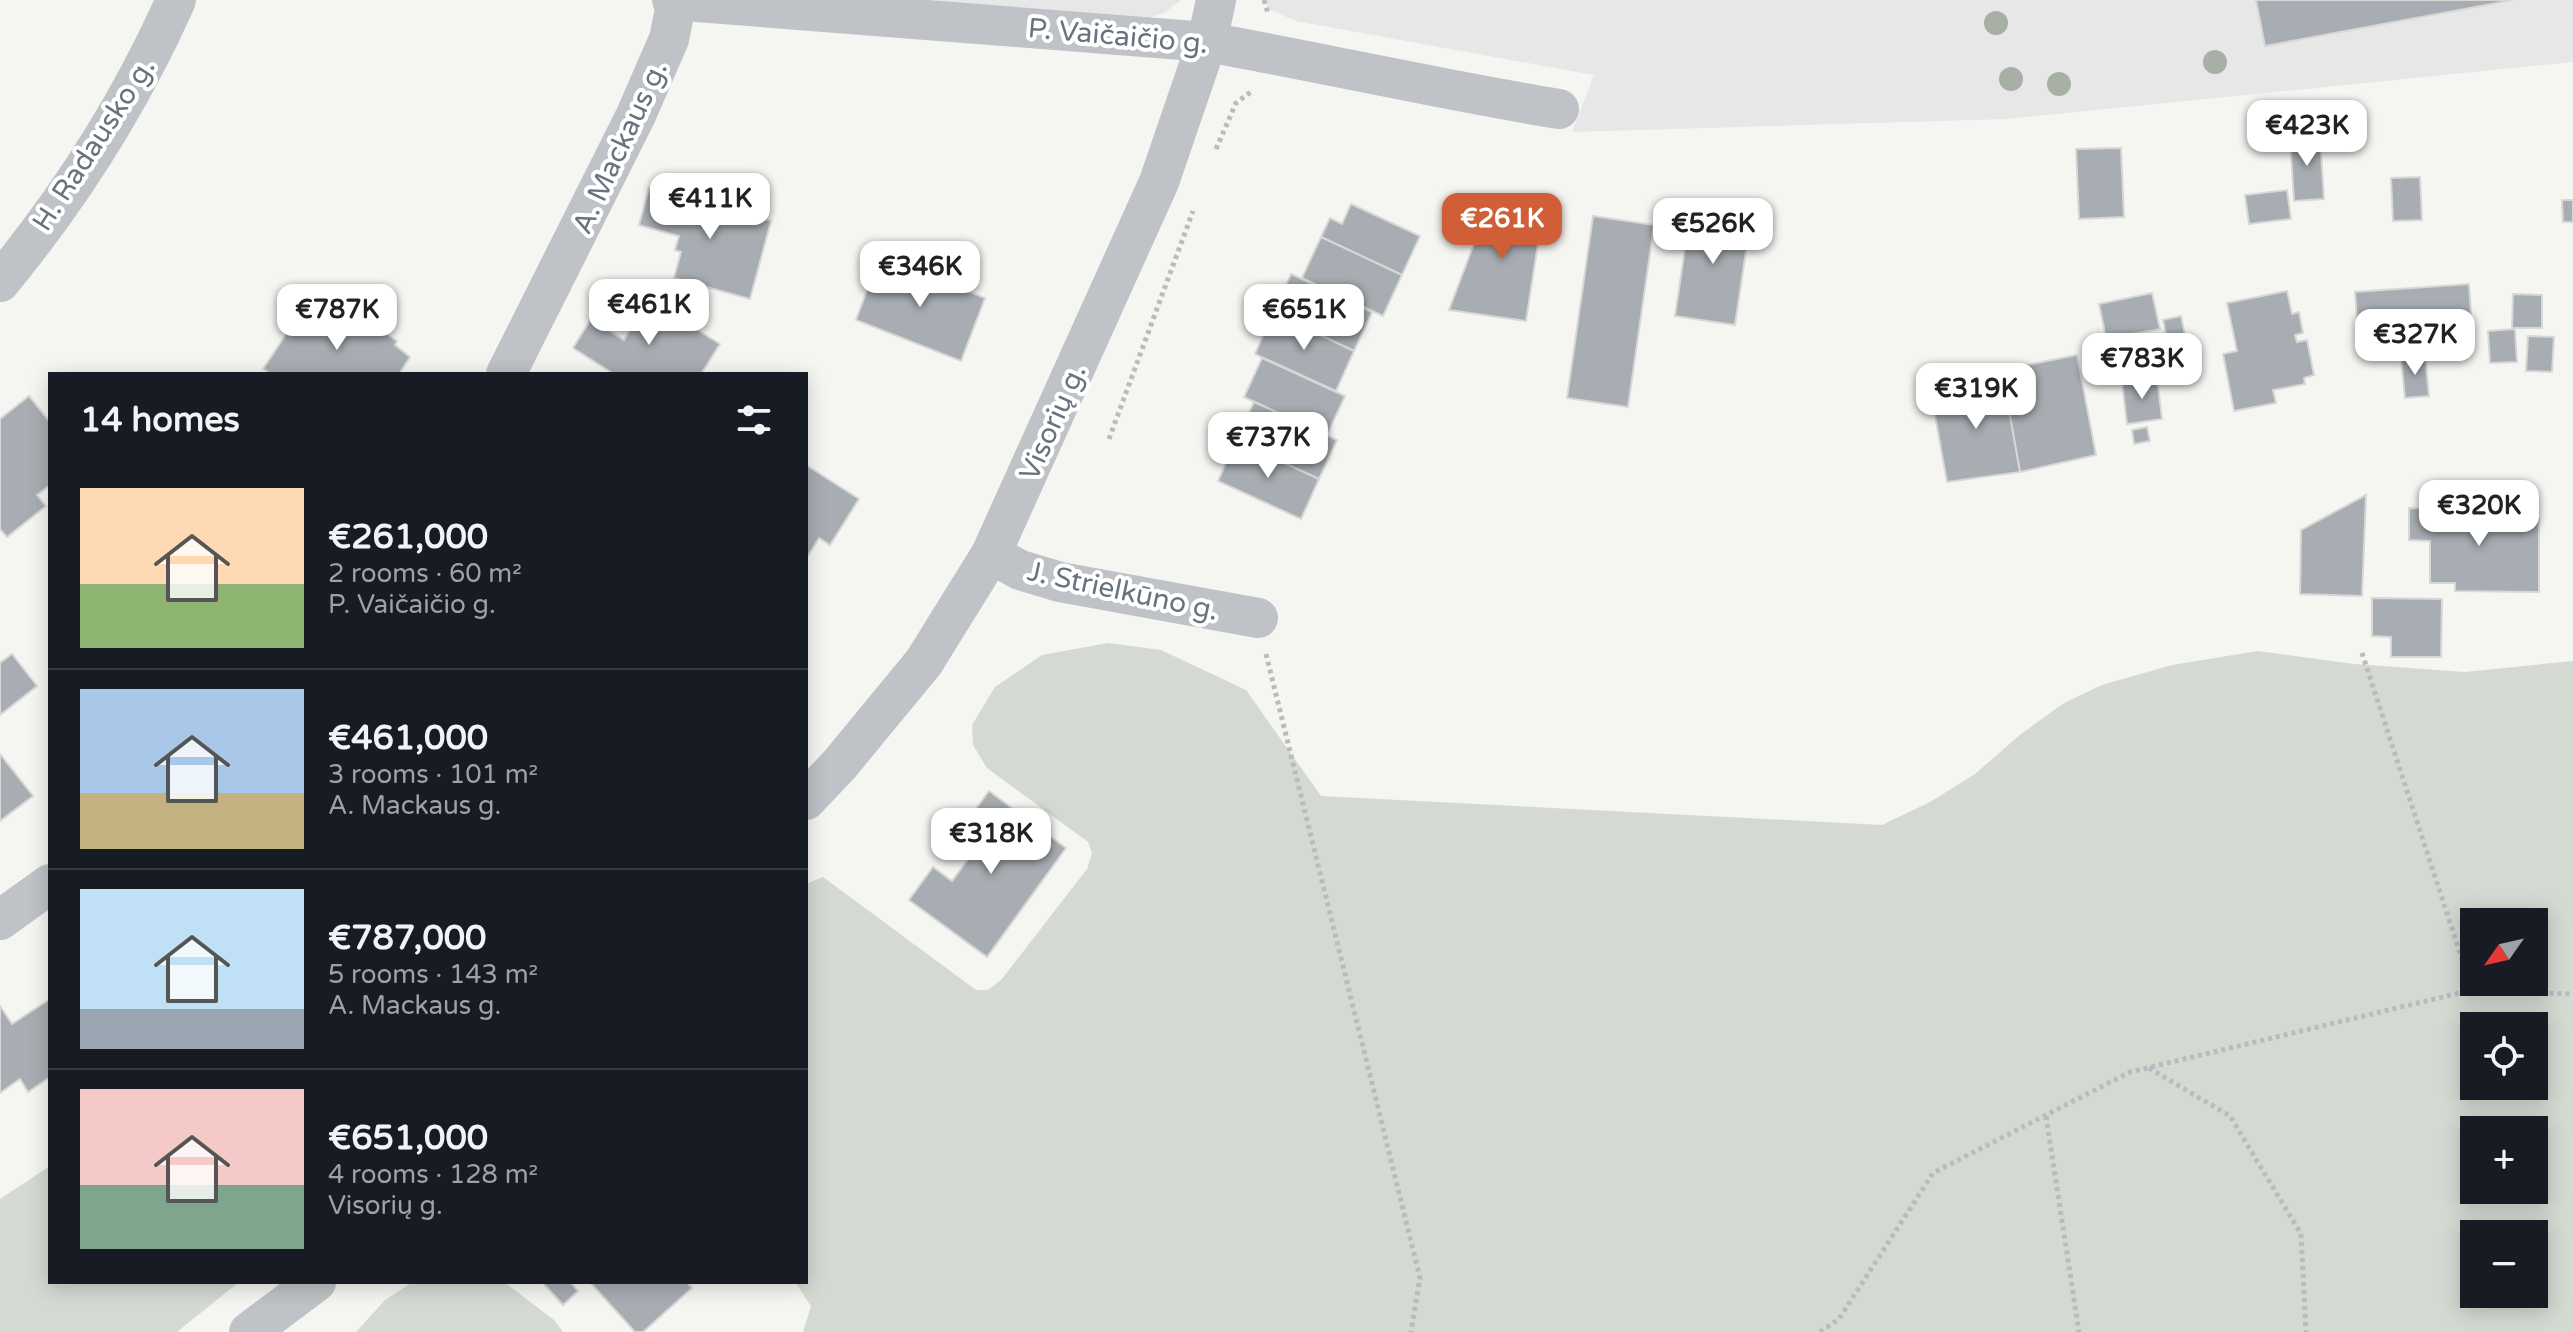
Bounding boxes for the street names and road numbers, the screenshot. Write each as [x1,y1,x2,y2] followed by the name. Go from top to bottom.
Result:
[1026,11,1209,61] street label: P. Vaičaičio g.
[25,52,162,237] street label: H. Radausko g.
[565,56,675,239] street label: A. Mackaus g.
[1012,359,1094,486] street label: Visorių g.
[1024,554,1221,628] street label: J. Strielkūno g.

